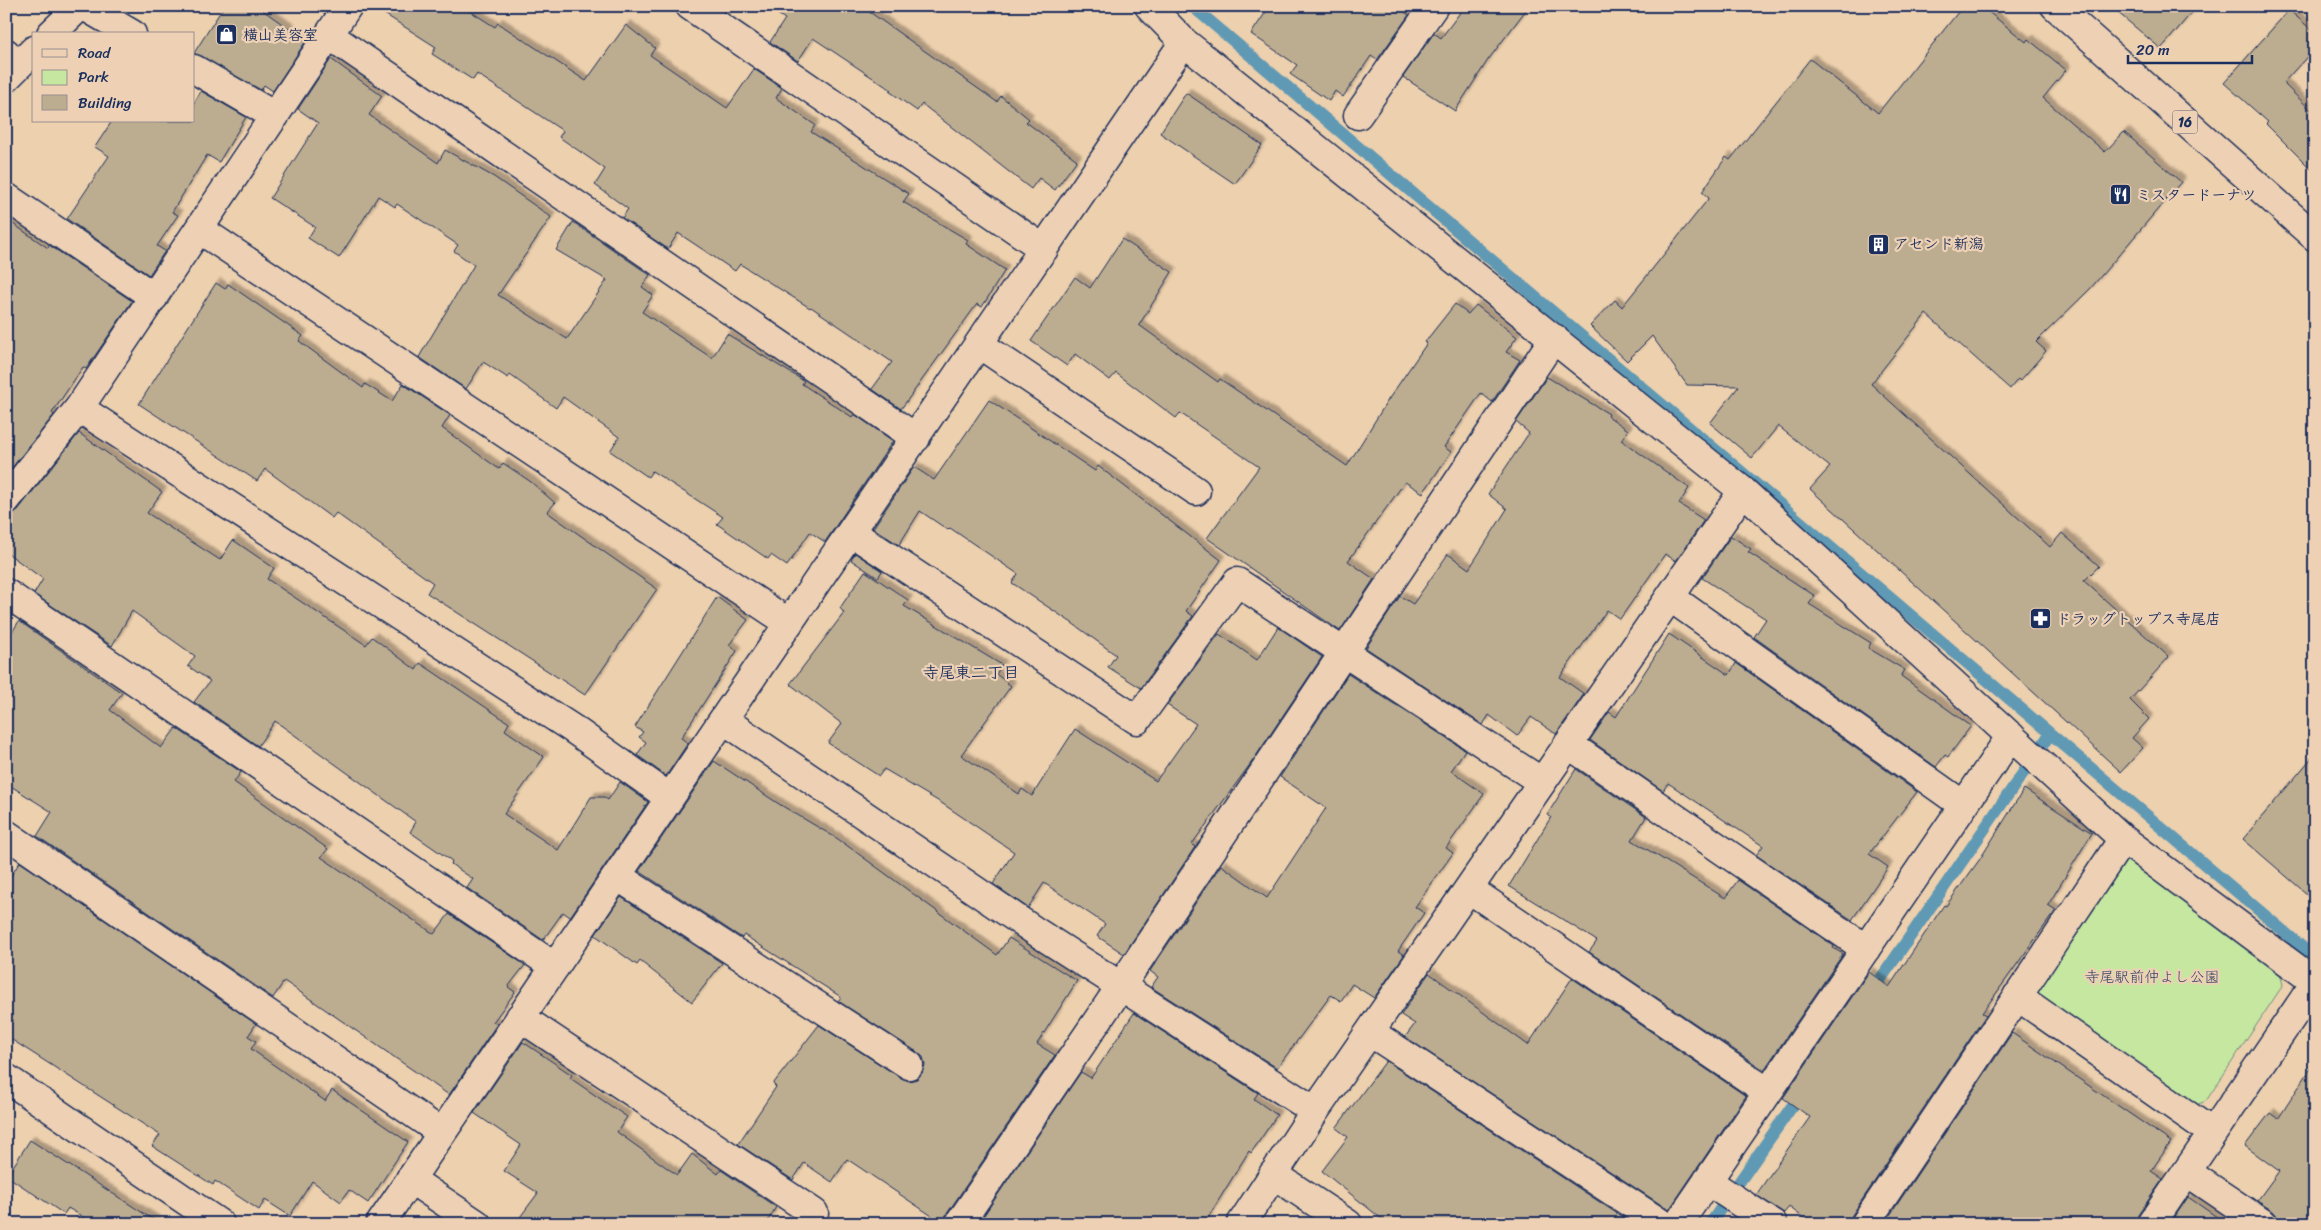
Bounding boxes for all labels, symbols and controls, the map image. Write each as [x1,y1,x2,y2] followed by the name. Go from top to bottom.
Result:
[243,22,318,48] place label: 横山美容室
[215,23,239,47] shop icon: 横山美容室
[32,32,195,122] legend
[2128,32,2252,64] scale bar
[2136,37,2170,63] text: 20 m
[78,40,111,66] text: Road
[78,64,109,90] text: Park
[78,90,132,116] text: Building
[2172,110,2198,134] road number: 16
[2136,182,2256,208] place label: ミスタードーナツ
[2108,183,2132,207] restaurant icon: ミスタードーナツ
[1894,231,1984,257] place label: アセンド新潟
[1866,232,1890,256] building icon: アセンド新潟
[2056,606,2221,632] place label: ドラッグトップス寺尾店
[2028,607,2052,631] pharmacy icon: ドラッグトップス寺尾店
[923,658,1019,687] district label: 寺尾東二丁目
[2084,964,2220,990] park label: 寺尾駅前仲よし公園

